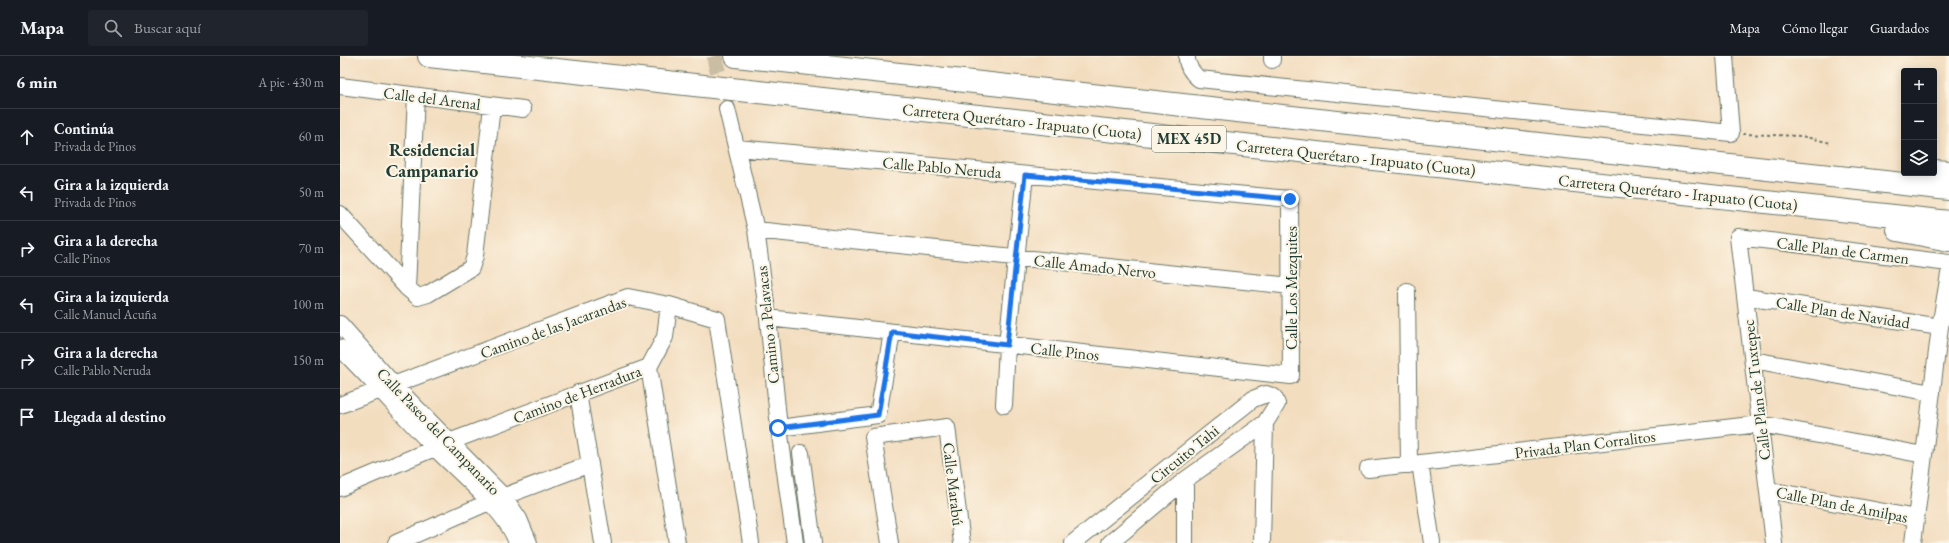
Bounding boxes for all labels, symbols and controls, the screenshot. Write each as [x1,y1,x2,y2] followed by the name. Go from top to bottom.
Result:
[88,10,368,46] search box
[20,15,64,40] text: Mapa
[102,17,124,39] icon: search
[134,18,201,37] text: Buscar aquí
[1729,19,1760,37] text: Mapa
[1782,19,1848,37] text: Cómo llegar
[1870,19,1929,37] text: Guardados
[1901,68,1937,176] map controls
[1901,68,1937,104] button: +
[16,71,57,93] text: 6 min
[258,74,324,91] text: A pie · 430 m
[382,82,482,115] street label: Calle del Arenal
[901,98,1143,145] street label: Carretera Querétaro - Irapuato (Cuota)
[1901,104,1937,140] button: −
[54,119,114,138] text: Continúa
[16,126,38,148] icon: ahead
[1152,126,1226,152] road number: MEX 45D
[299,128,324,145] text: 60 m
[1235,134,1477,181] street label: Carretera Querétaro - Irapuato (Cuota)
[54,138,136,155] text: Privada de Pinos
[386,138,478,182] district label: Residencial Campanario
[1901,140,1937,176] button: layers
[882,152,1003,183] street label: Calle Pablo Neruda
[1557,169,1799,216] street label: Carretera Querétaro - Irapuato (Cuota)
[54,175,169,194] text: Gira a la izquierda
[16,182,38,204] icon: left
[299,184,324,201] text: 50 m
[1281,190,1299,208] route end
[54,194,136,211] text: Privada de Pinos
[1281,226,1302,350] street label: Calle Los Mezquites
[54,231,158,250] text: Gira a la derecha
[1775,232,1911,269] street label: Calle Plan de Carmen
[16,238,38,260] icon: right
[299,240,324,257] text: 70 m
[54,250,110,267] text: Calle Pinos
[1033,250,1157,283] street label: Calle Amado Nervo
[751,265,784,385] street label: Camino a Pelavacas
[54,287,169,306] text: Gira a la izquierda
[477,291,629,364] street label: Camino de las Jacarandas
[1774,292,1912,334] street label: Calle Plan de Navidad
[16,294,38,316] icon: left
[293,296,324,313] text: 100 m
[54,306,157,323] text: Calle Manuel Acuña
[1737,319,1776,461] street label: Calle Plan de Tuxtepec
[1029,337,1100,366] street label: Calle Pinos
[54,343,158,362] text: Gira a la derecha
[16,350,38,372] icon: right
[293,352,324,369] text: 150 m
[510,360,645,429] street label: Camino de Herradura
[54,362,151,379] text: Calle Pablo Neruda
[372,363,505,500] street label: Calle Paseo del Campanario
[16,406,38,428] icon: arrive
[54,407,166,426] text: Llegada al destino
[769,419,787,437] route start
[1145,420,1223,489] street label: Circuito Tahi
[1513,425,1657,464] street label: Privada Plan Corralitos
[938,441,969,527] street label: Calle Marabú
[1774,481,1910,528] street label: Calle Plan de Amilpas

